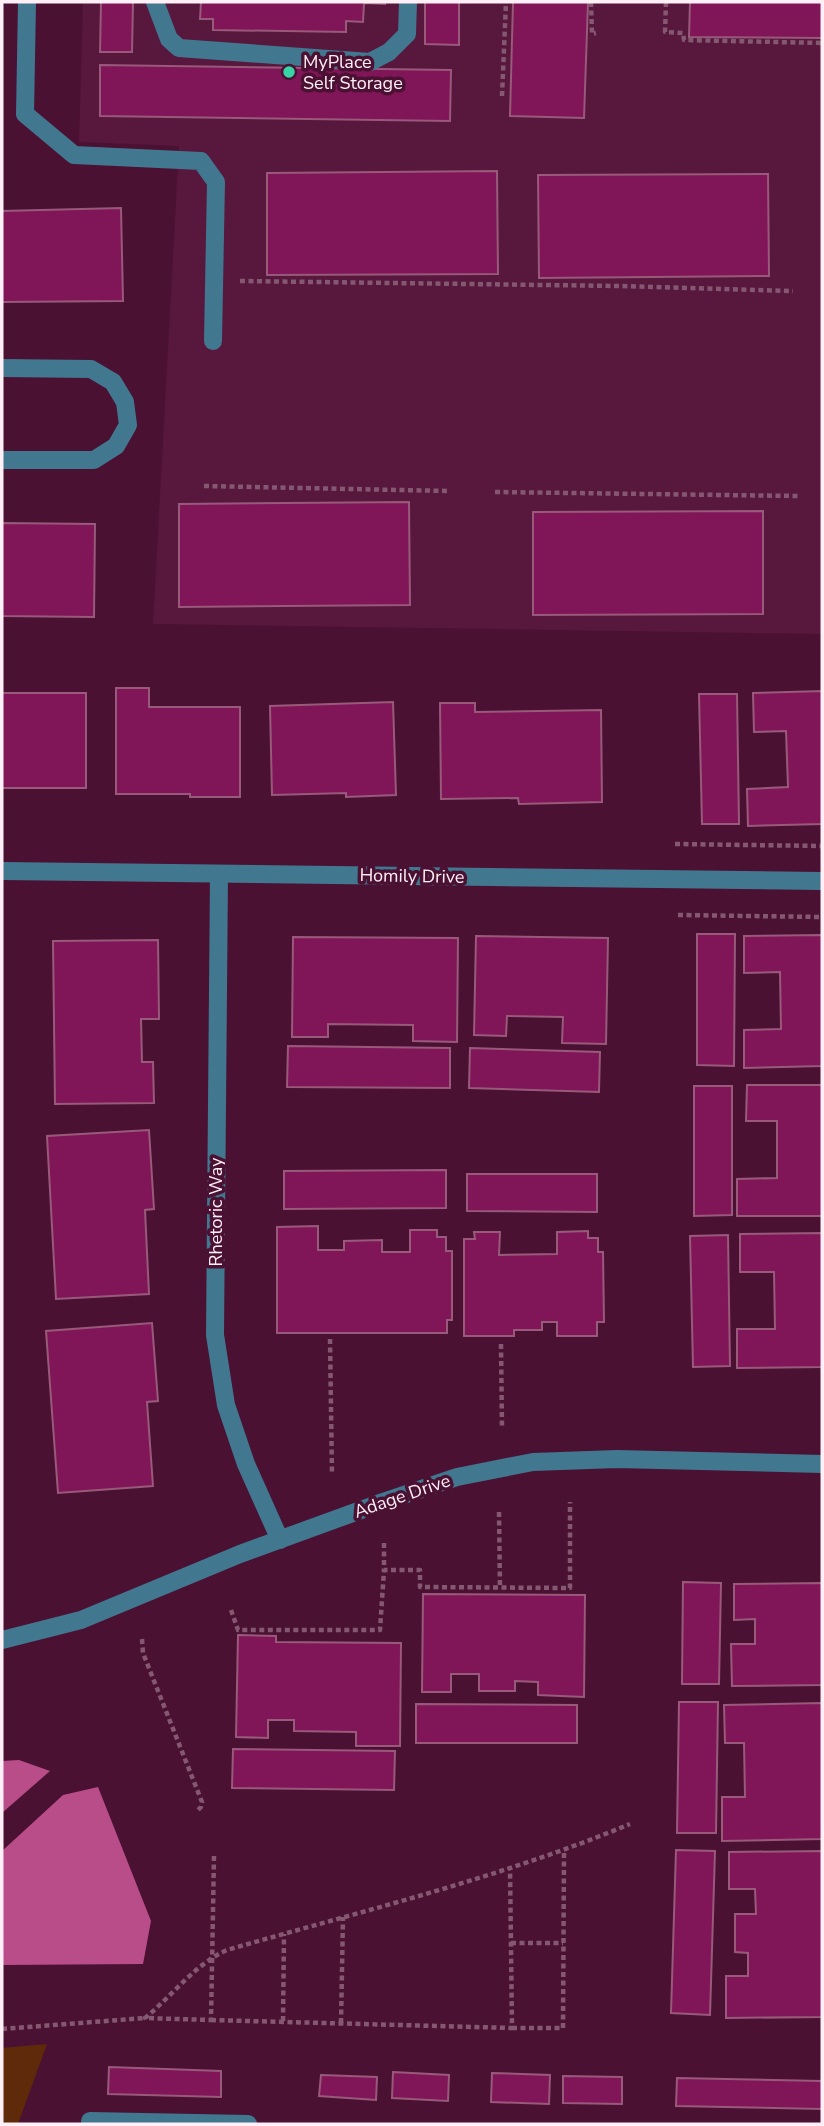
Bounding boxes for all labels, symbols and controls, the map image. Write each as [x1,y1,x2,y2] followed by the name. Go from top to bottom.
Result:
[303,50,403,95] place label: MyPlace Self Storage
[281,64,297,80] marker: MyPlace Self Storage
[359,863,465,889] street label: Homily Drive
[204,1157,228,1267] street label: Rhetoric Way
[351,1468,453,1524] street label: Adage Drive

